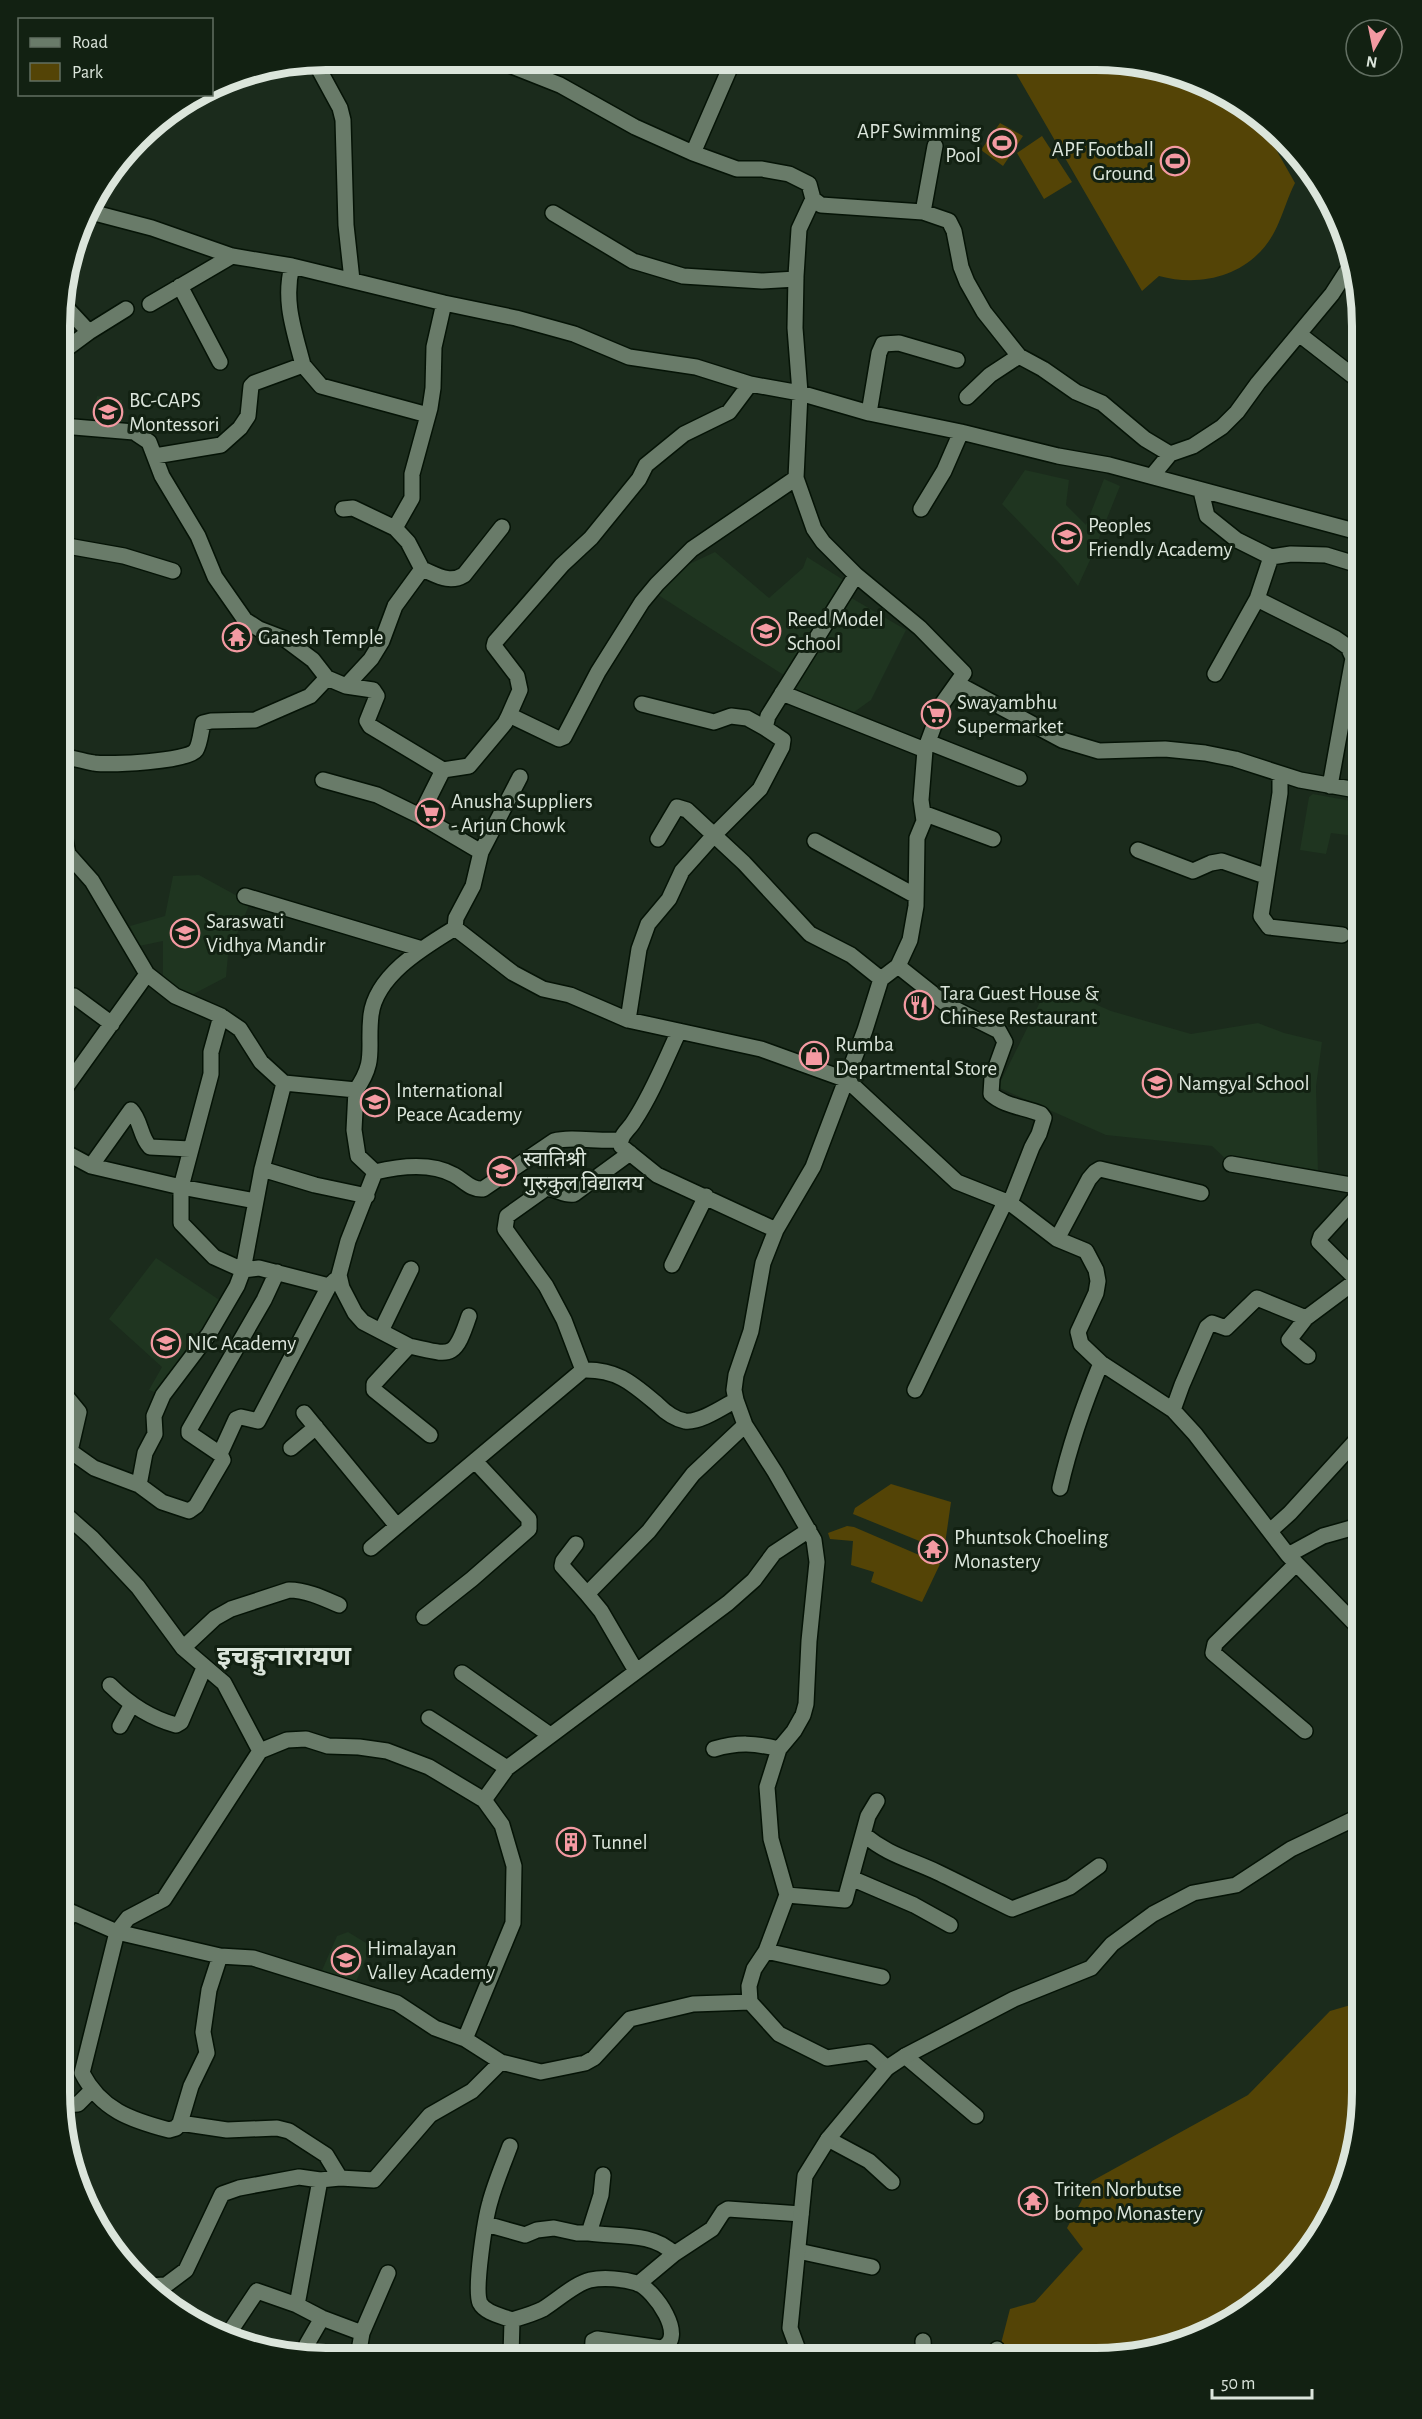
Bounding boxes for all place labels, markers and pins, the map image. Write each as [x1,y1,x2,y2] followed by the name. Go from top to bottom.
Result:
[857,121,982,166] place label: APF Swimming Pool
[986,127,1018,159] sports icon: APF Swimming Pool
[1052,139,1154,184] place label: APF Football Ground
[1159,145,1191,177] sports icon: APF Football Ground
[129,390,220,435] place label: BC-CAPS Montessori
[92,396,124,428] school or university icon: BC-CAPS Montessori
[1088,515,1232,560] place label: Peoples Friendly Academy
[1051,521,1083,553] school or university icon: Peoples Friendly Academy
[787,609,884,654] place label: Reed Model School
[750,615,782,647] school or university icon: Reed Model School
[221,621,253,653] temple icon: Ganesh Temple
[258,627,384,648] place label: Ganesh Temple
[957,692,1064,737] place label: Swayambhu Supermarket
[920,698,952,730] supermarket icon: Swayambhu Supermarket
[451,791,593,836] place label: Anusha Suppliers - Arjun Chowk
[414,797,446,829] supermarket icon: Anusha Suppliers - Arjun Chowk
[206,911,326,956] place label: Saraswati Vidhya Mandir
[169,917,201,949] school or university icon: Saraswati Vidhya Mandir
[940,983,1100,1028] place label: Tara Guest House & Chinese Restaurant
[903,989,935,1021] restaurant icon: Tara Guest House & Chinese Restaurant
[835,1034,997,1079] place label: Rumba Departmental Store
[798,1040,830,1072] shop icon: Rumba Departmental Store
[1141,1067,1173,1099] school or university icon: Namgyal School
[1178,1073,1310,1094] place label: Namgyal School
[396,1080,522,1125] place label: International Peace Academy
[359,1086,391,1118] school or university icon: International Peace Academy
[523,1147,644,1196] place label: स्वातिश्री गुरुकुल विद्यालय
[486,1155,518,1187] school or university icon: स्वातिश्री गुरुकुल विद्यालय
[150,1327,182,1359] school or university icon: NIC Academy
[187,1333,296,1354] place label: NIC Academy
[954,1527,1109,1572] place label: Phuntsok Choeling Monastery
[917,1533,949,1565] temple icon: Phuntsok Choeling Monastery
[555,1826,587,1858] building icon: Tunnel
[592,1832,648,1853] place label: Tunnel
[367,1938,495,1983] place label: Himalayan Valley Academy
[330,1944,362,1976] school or university icon: Himalayan Valley Academy
[1054,2179,1203,2224] place label: Triten Norbutse bompo Monastery
[1017,2185,1049,2217] temple icon: Triten Norbutse bompo Monastery

